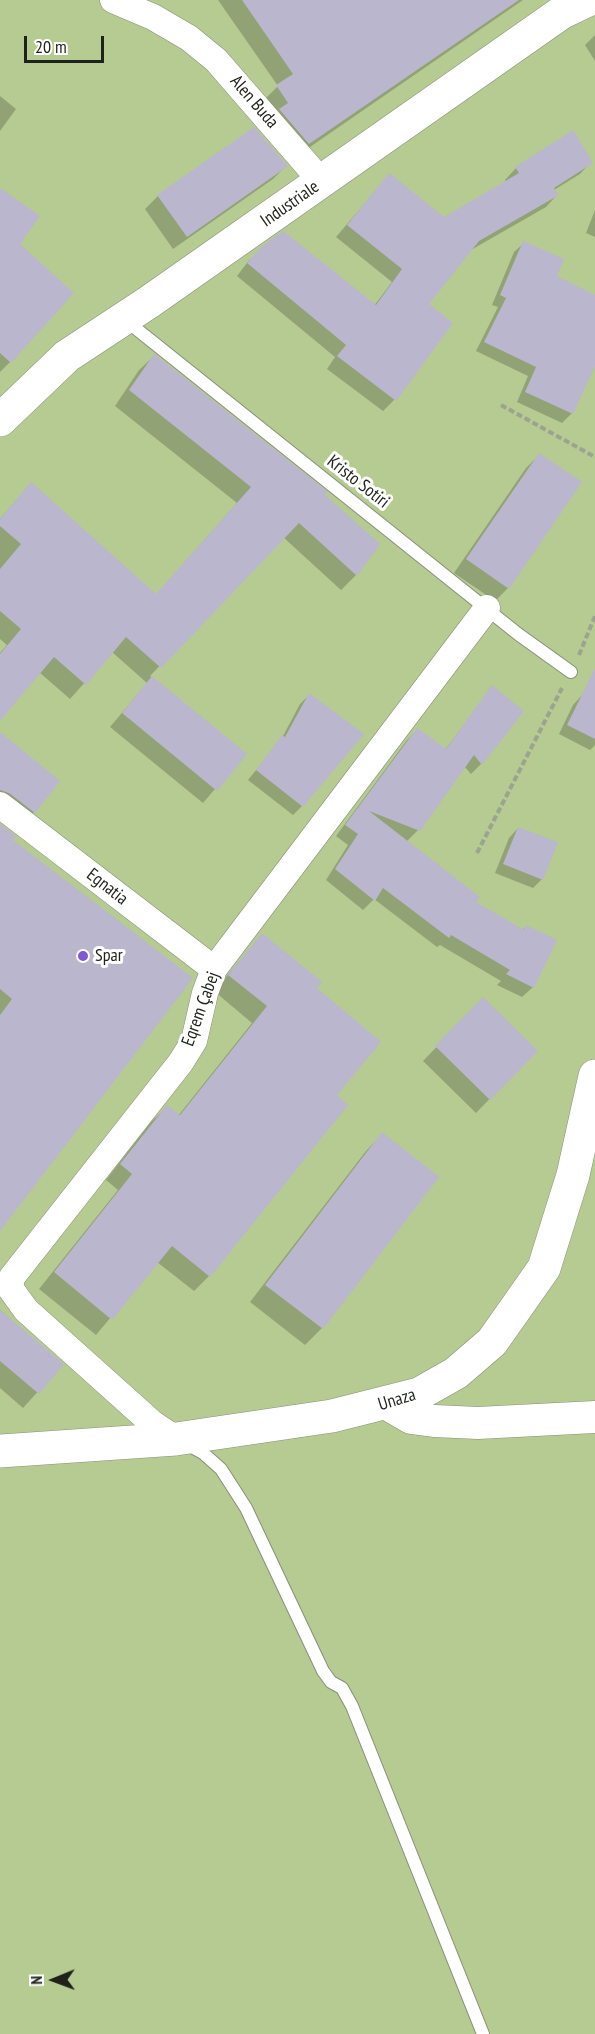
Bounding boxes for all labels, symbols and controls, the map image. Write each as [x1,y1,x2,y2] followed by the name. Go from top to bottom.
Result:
[27,24,106,62] scale bar
[35,35,67,58] text: 20 m
[225,71,283,133] street label: Alen Buda
[257,176,323,232] street label: Industriale
[323,451,393,513] street label: Kristo Sotiri
[82,864,132,910] street label: Egnatia
[95,945,123,967] place label: Spar
[76,949,90,963] marker: Spar
[178,969,224,1049] street label: Eqrem Çabej
[376,1384,418,1416] street label: Unaza
[24,1950,84,2010] north arrow
[26,1976,46,1985] text: N

